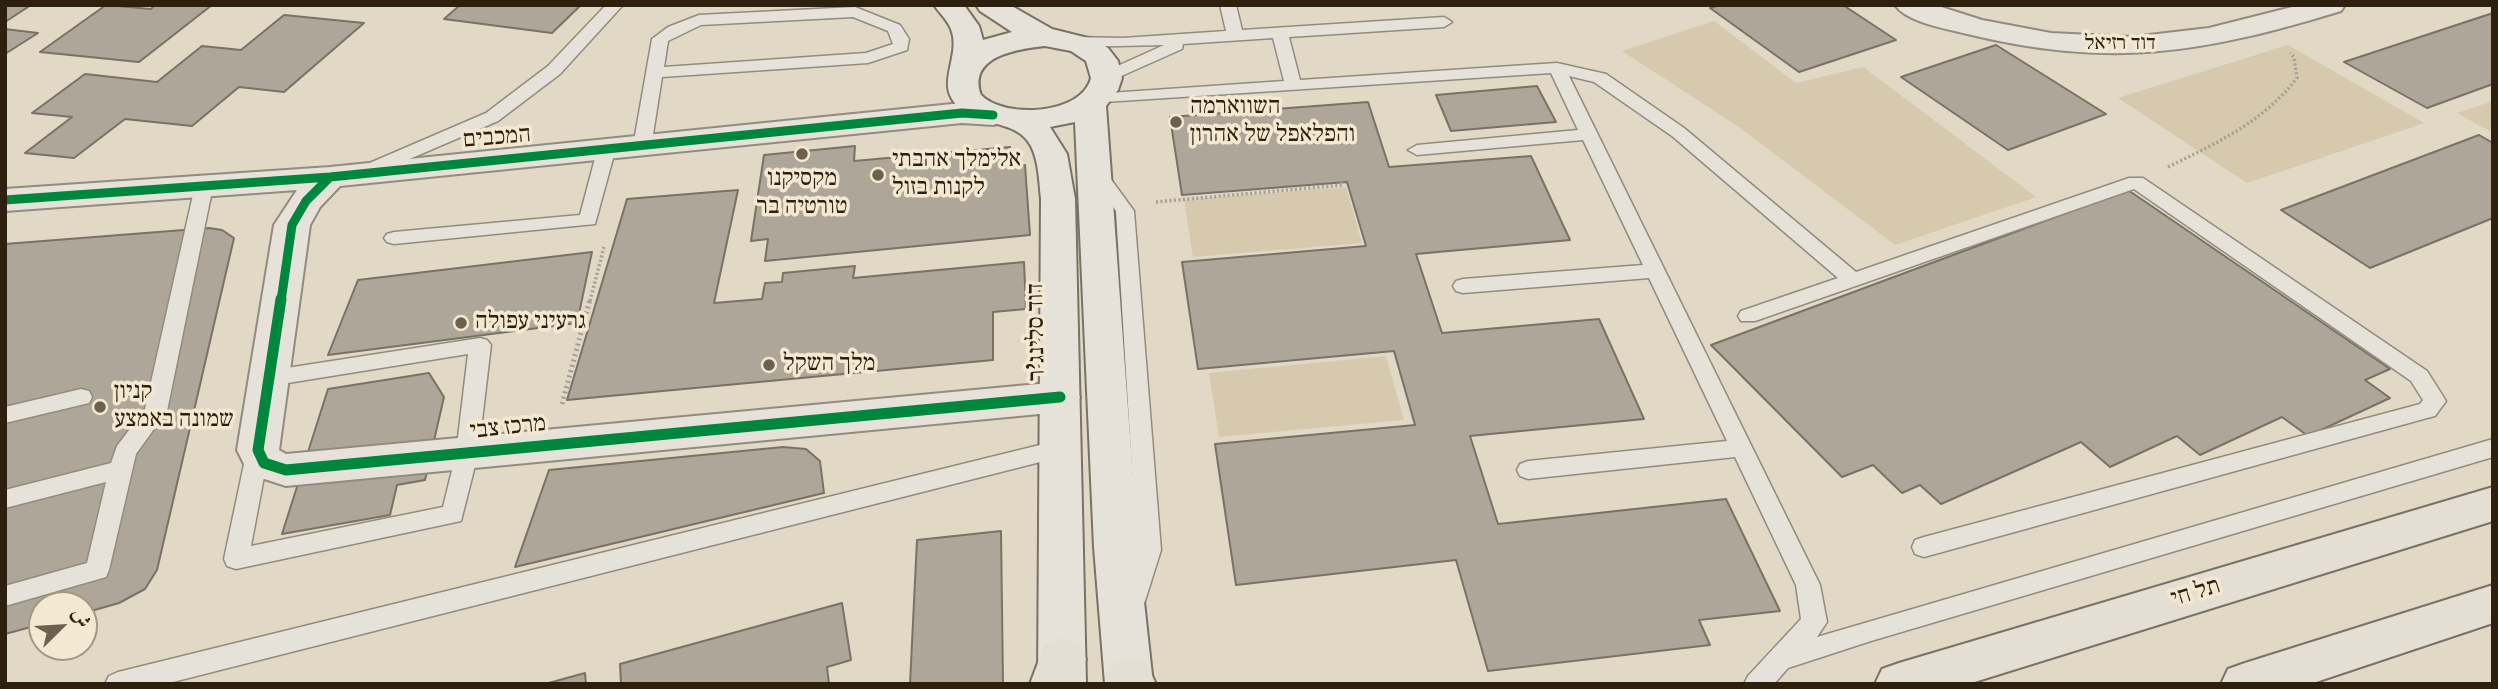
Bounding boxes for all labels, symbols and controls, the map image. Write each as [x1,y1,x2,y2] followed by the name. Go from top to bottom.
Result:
[2084,32,2156,58] street label: דוד רזיאל
[1190,94,1355,150] place label: השווארמה והפלאפל של אהרון
[1168,114,1184,130] marker: השווארמה והפלאפל של אהרון
[462,122,532,156] street label: המכבים
[794,146,810,162] marker: מקסיקנו טורטיה בר
[892,147,1021,203] place label: אלימלך אהבתי לקנות בזול
[756,166,848,222] place label: מקסיקנו טורטיה בר
[870,167,886,183] marker: אלימלך אהבתי לקנות בזול
[1023,283,1053,381] street label: דוד סלינג'ר
[475,309,586,337] place label: גרעיני עפולה
[453,315,469,331] marker: גרעיני עפולה
[783,351,875,379] place label: מלך השקל
[761,357,777,373] marker: מלך השקל
[114,379,234,435] place label: קניון שמונה באמצע
[92,399,108,415] marker: קניון שמונה באמצע
[468,411,548,447] street label: מרכז צבי
[2168,573,2224,615] street label: תל חי
[28,591,98,661] north arrow
[66,605,95,632] text: ش

